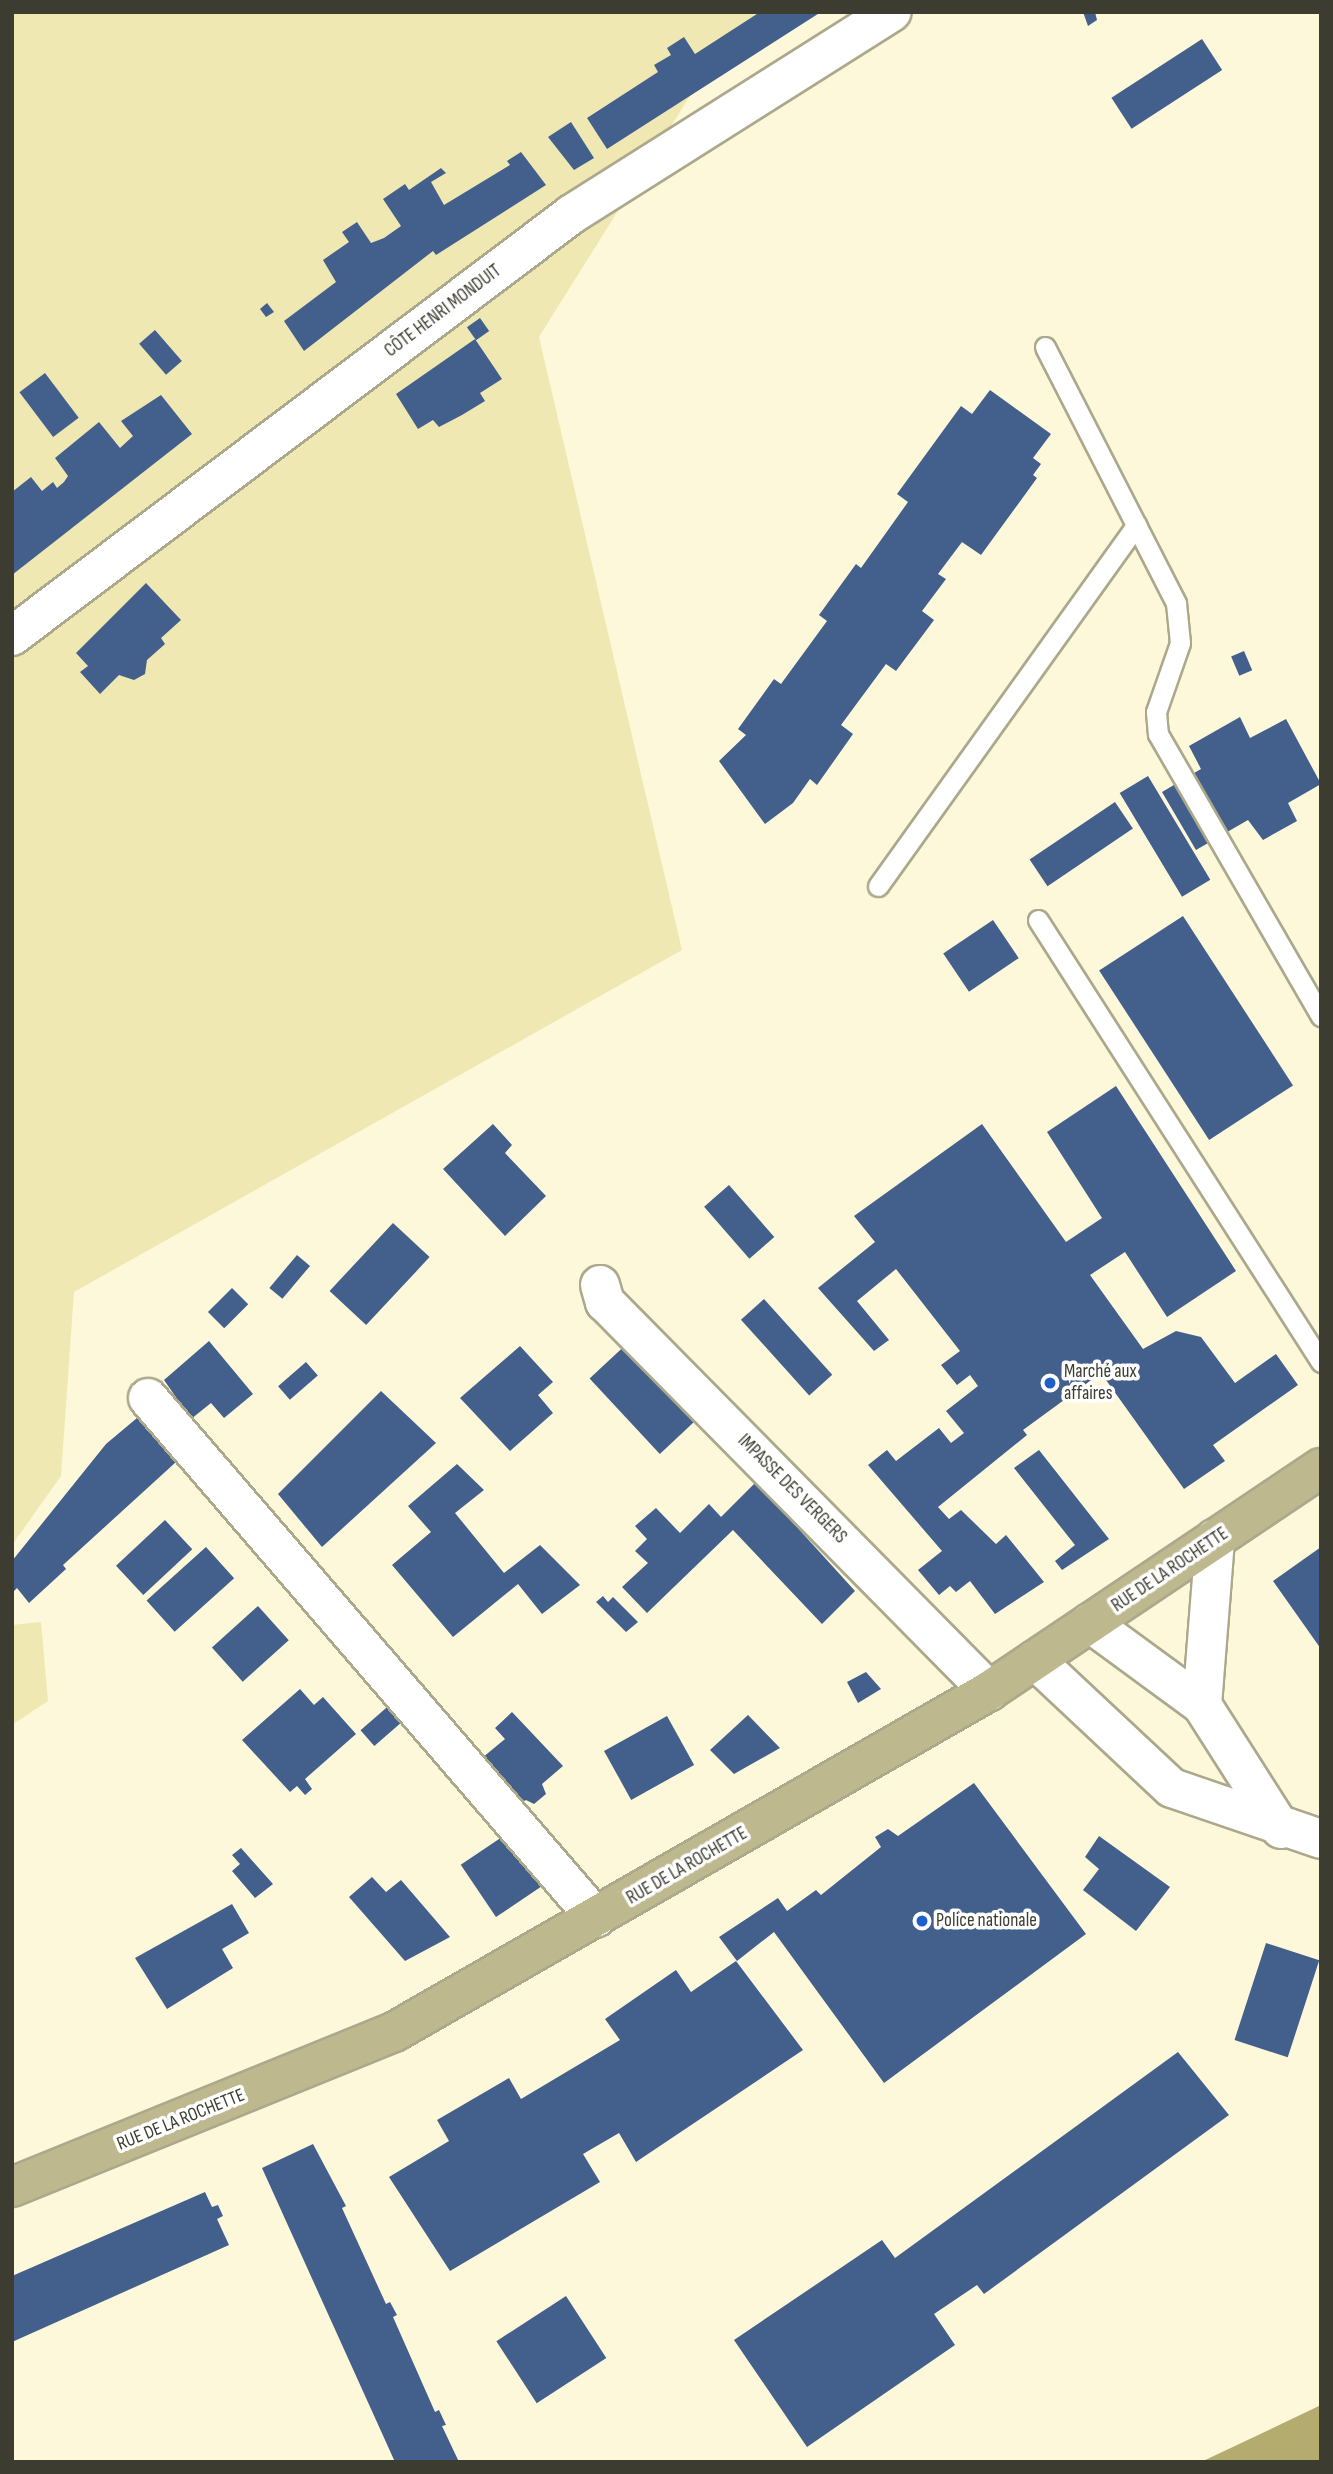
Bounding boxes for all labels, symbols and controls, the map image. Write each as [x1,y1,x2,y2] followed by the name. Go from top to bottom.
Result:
[380,260,506,362] street label: CÔTE HENRI MONDUIT
[1064,1361,1137,1405] place label: Marché aux affaires
[1042,1375,1058,1391] marker: Marché aux affaires
[733,1430,851,1548] street label: IMPASSE DES VERGERS
[1107,1523,1233,1617] street label: RUE DE LA ROCHETTE
[623,1822,751,1910] street label: RUE DE LA ROCHETTE
[936,1910,1037,1932] place label: Police nationale
[914,1913,930,1929] marker: Police nationale
[114,2084,248,2156] street label: RUE DE LA ROCHETTE

